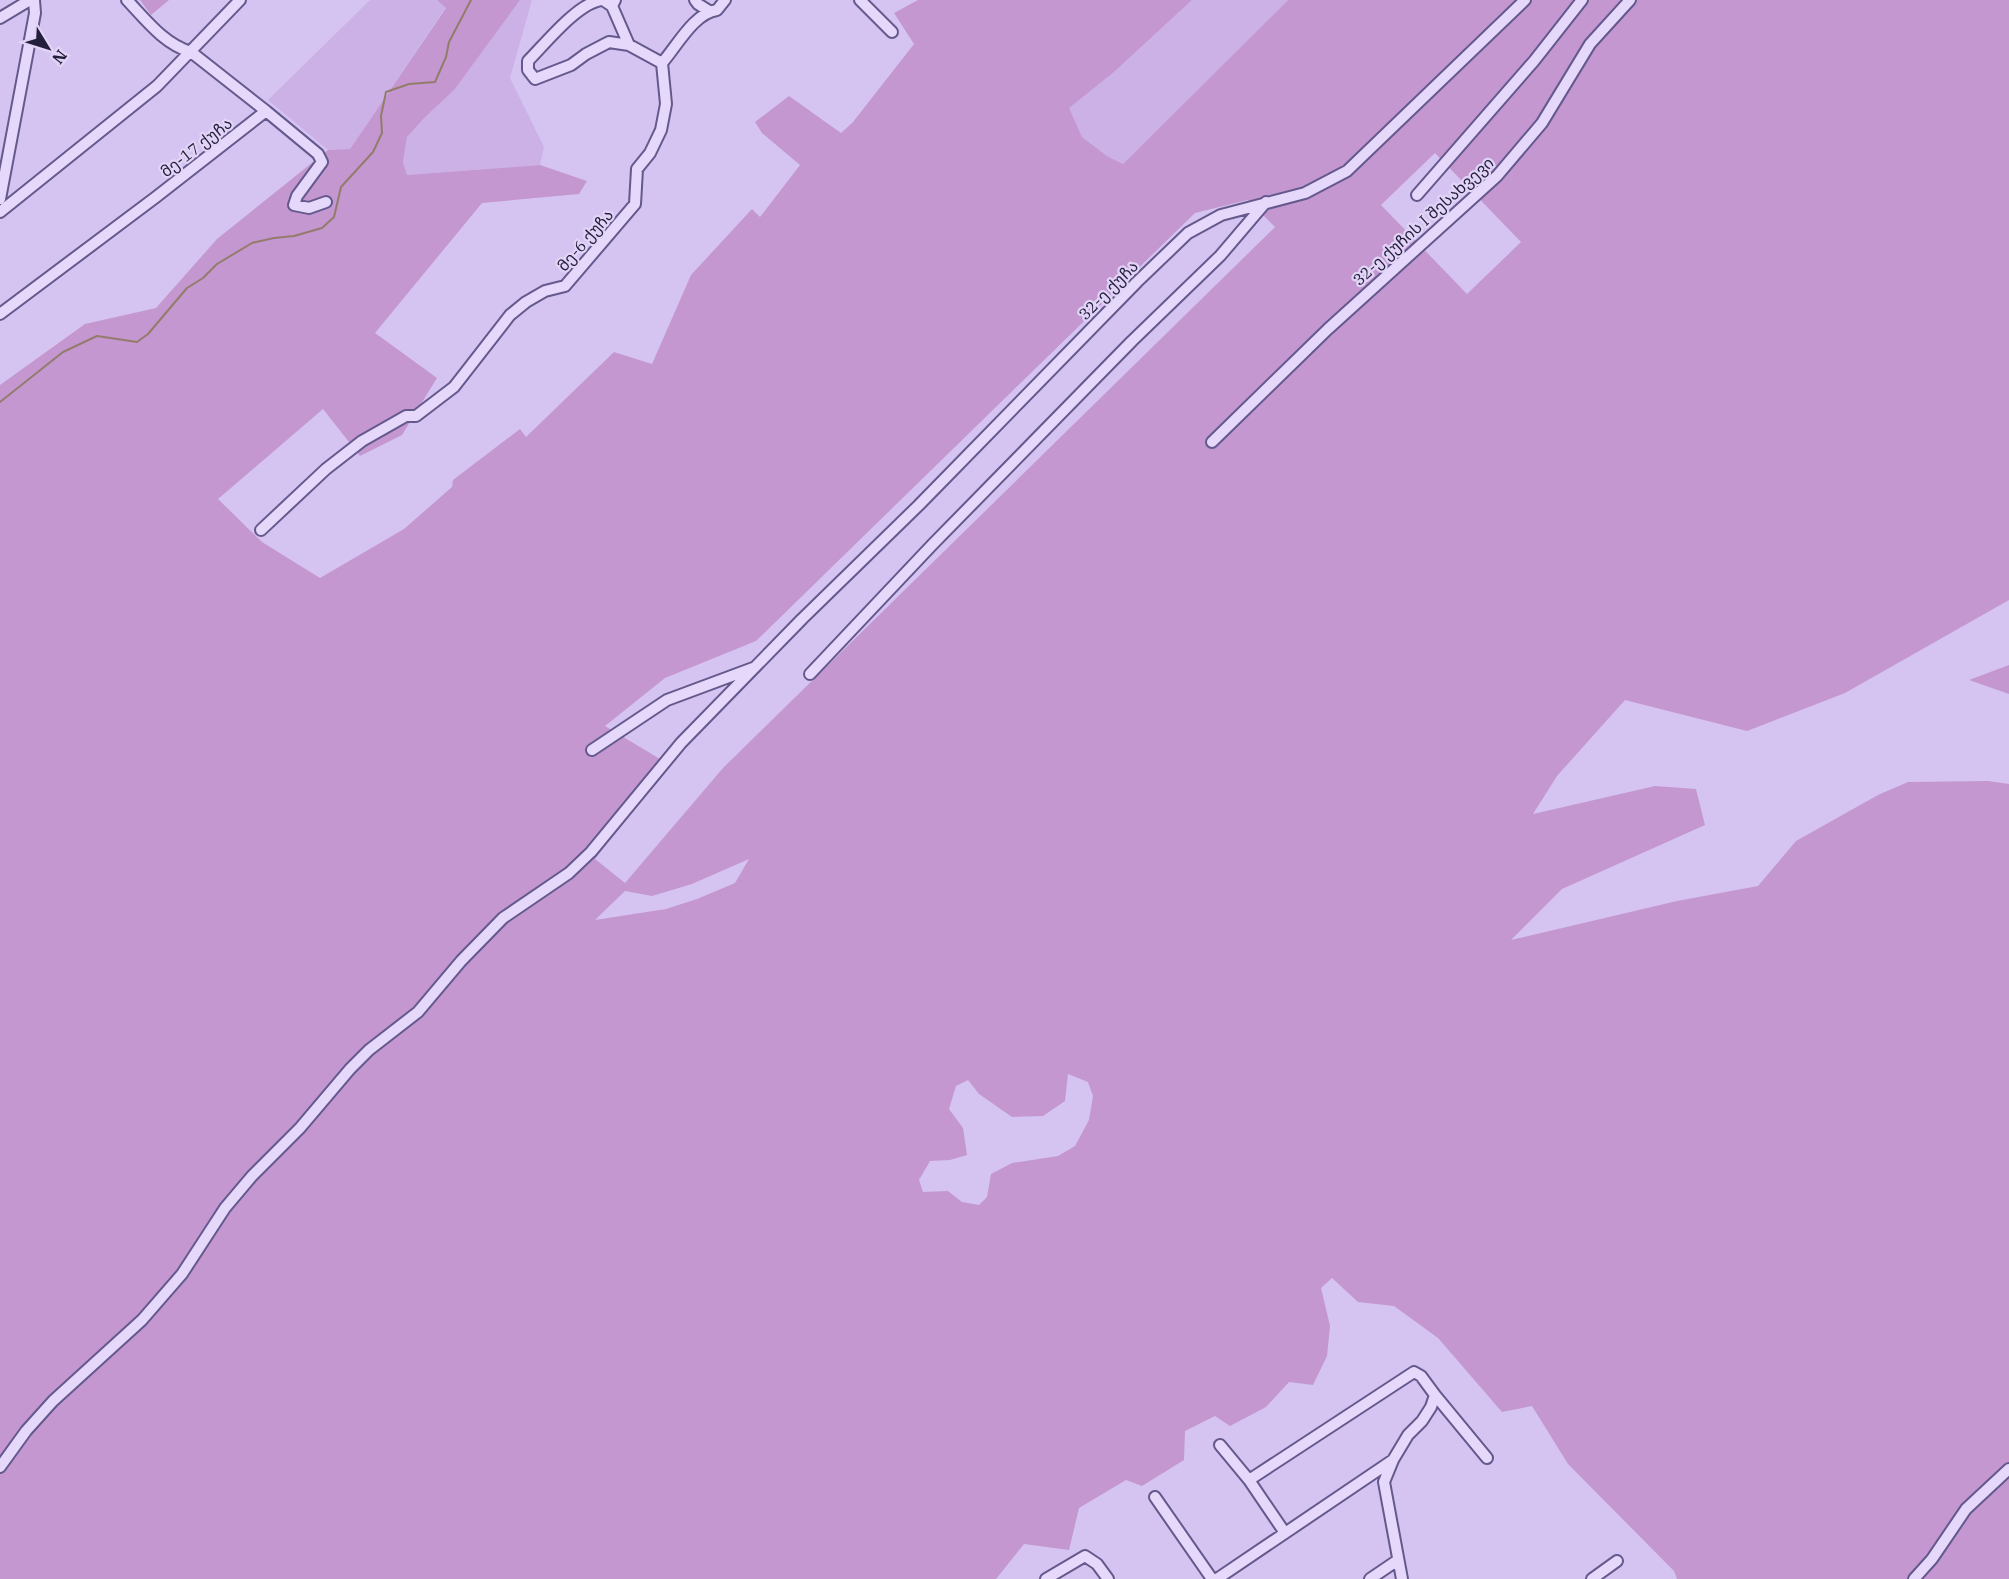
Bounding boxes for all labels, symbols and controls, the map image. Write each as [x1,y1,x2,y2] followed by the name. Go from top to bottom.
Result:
[18,18,78,78] north arrow
[48,46,72,68] text: N
[156,113,236,181] street label: მე-17 ქუჩა
[1348,152,1498,290] street label: 32-ე ქუჩის I შესახვევი
[553,205,617,275] street label: მე-6 ქუჩა
[1074,256,1142,324] street label: 32-ე ქუჩა

